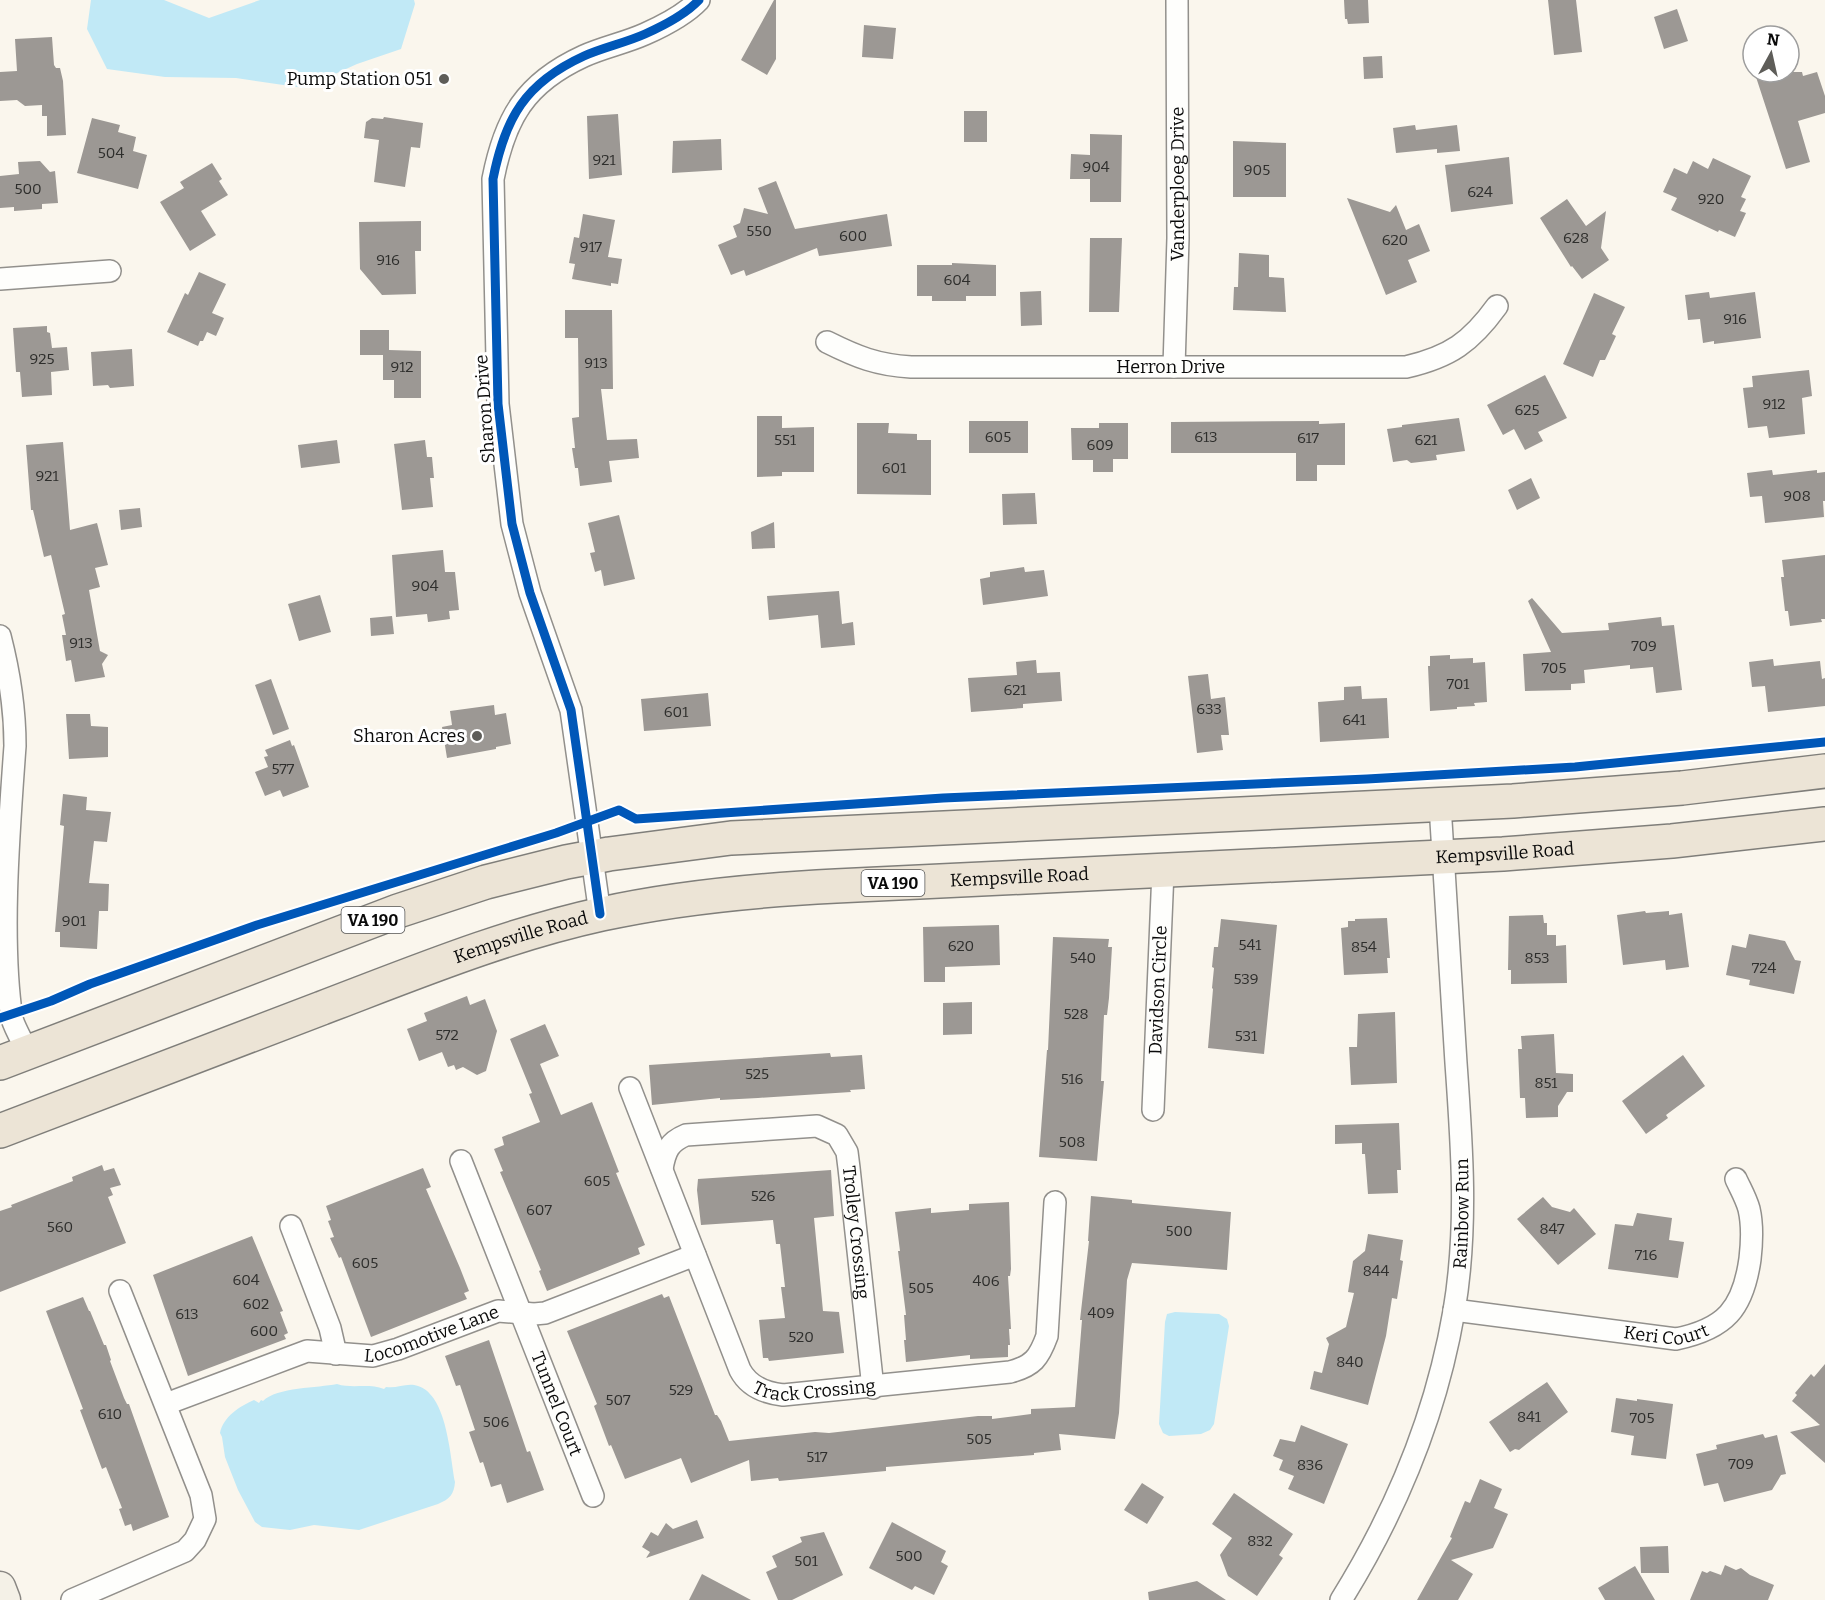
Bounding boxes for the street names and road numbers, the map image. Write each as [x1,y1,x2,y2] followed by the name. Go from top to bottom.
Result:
[1166,107,1189,262] street label: Vanderploeg Drive
[470,354,500,464] street label: Sharon Drive
[1116,356,1225,378] street label: Herron Drive
[1435,838,1575,868] street label: Kempsville Road
[950,863,1090,892] street label: Kempsville Road
[862,870,924,896] road number: VA 190
[342,907,404,933] road number: VA 190
[451,907,590,968] street label: Kempsville Road
[1144,925,1172,1055] street label: Davidson Circle
[1449,1157,1474,1270] street label: Rainbow Run
[838,1165,874,1300] street label: Trolley Crossing
[363,1301,502,1367] street label: Locomotive Lane
[1622,1319,1712,1350] street label: Keri Court
[526,1349,587,1459] street label: Tunnel Court
[749,1375,877,1406] street label: Track Crossing

